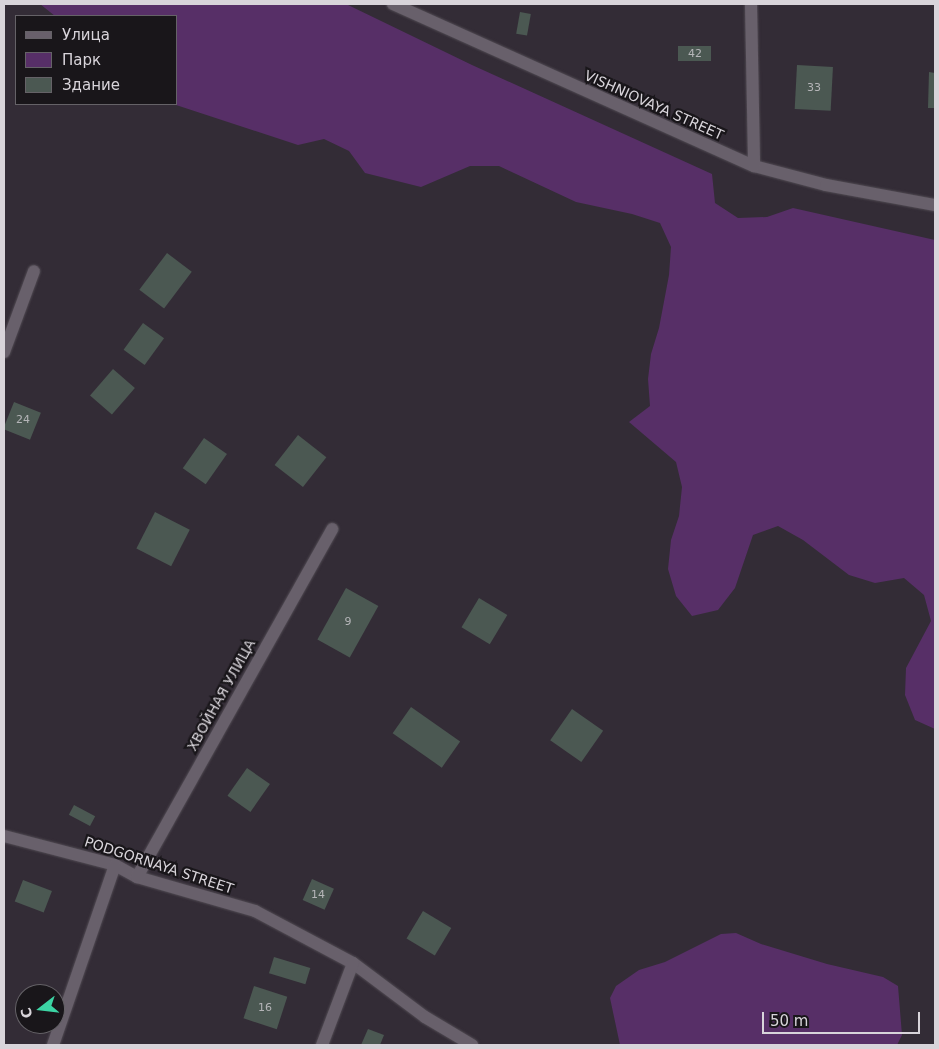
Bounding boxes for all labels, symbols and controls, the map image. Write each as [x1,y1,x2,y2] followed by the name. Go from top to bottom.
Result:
[15,15,178,105] legend
[62,26,110,44] text: Улица
[688,47,702,61] house number: 42
[62,51,101,69] text: Парк
[582,67,726,143] street label: VISHNIOVAYA STREET
[62,76,120,94] text: Здание
[807,81,821,95] house number: 33
[16,413,30,427] house number: 24
[345,615,351,629] house number: 9
[183,636,259,754] street label: ХВОЙНАЯ УЛИЦА
[82,833,236,897] street label: PODGORNAYA STREET
[311,888,325,902] house number: 14
[15,984,65,1034] north arrow
[258,1001,272,1015] house number: 16
[764,1002,922,1034] scale bar
[17,1006,36,1020] text: С
[770,1012,808,1030] text: 50 m

